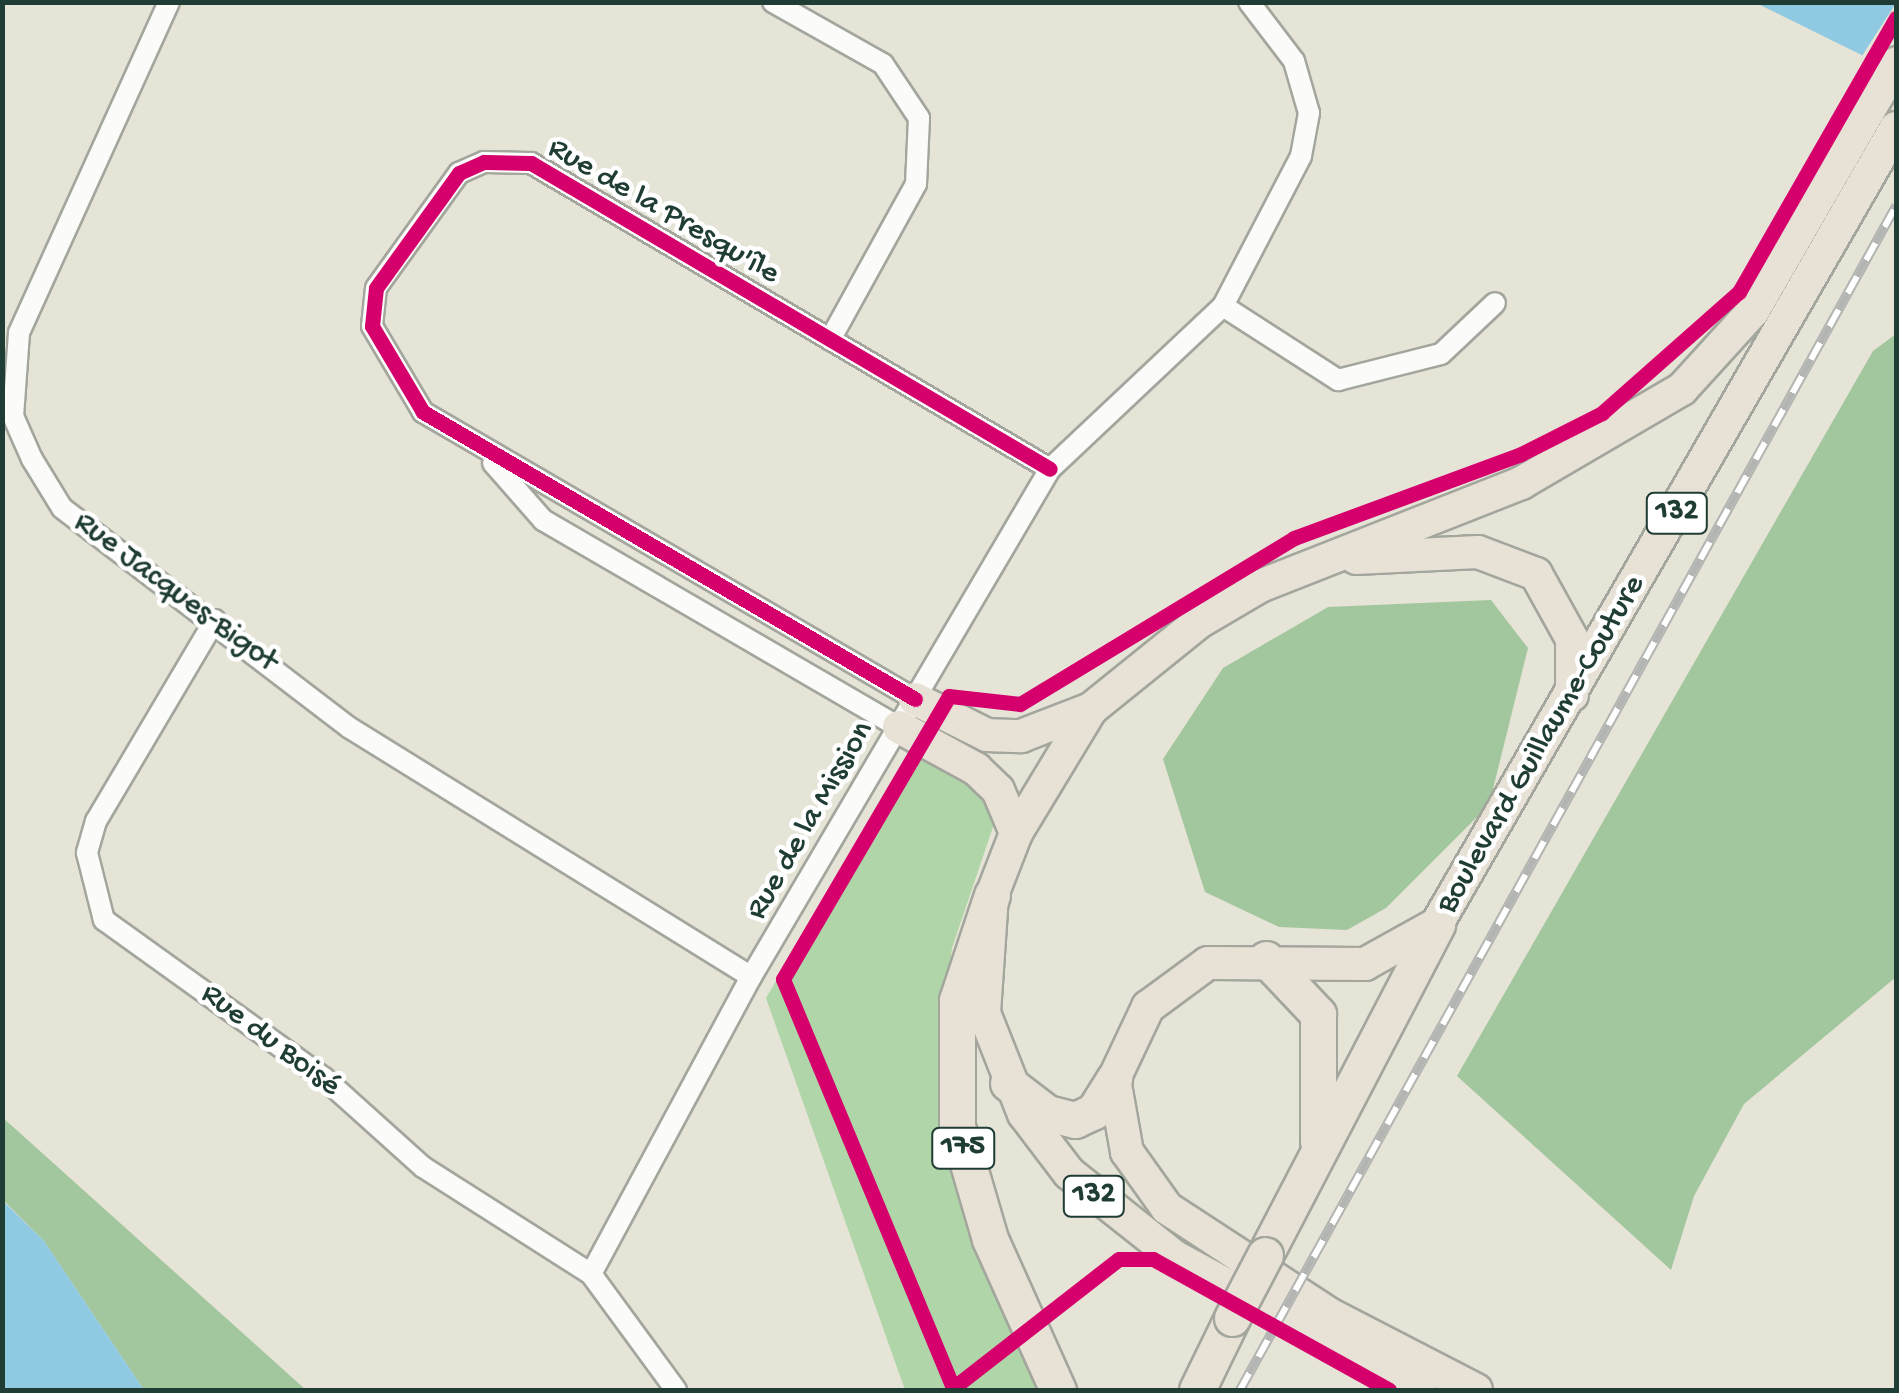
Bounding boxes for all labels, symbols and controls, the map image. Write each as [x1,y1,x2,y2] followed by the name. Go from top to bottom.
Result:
[540,130,786,294] street label: Rue de la Presqu'île
[1644,488,1710,538] road number: 132
[66,504,284,682] street label: Rue Jacques-Bigot
[1429,569,1655,921] street label: Boulevard Guillaume-Couture
[739,715,883,927] street label: Rue de la Mission
[192,976,348,1106] street label: Rue du Boisé
[930,1123,996,1173] road number: 175
[1062,1171,1126,1221] road number: 132

